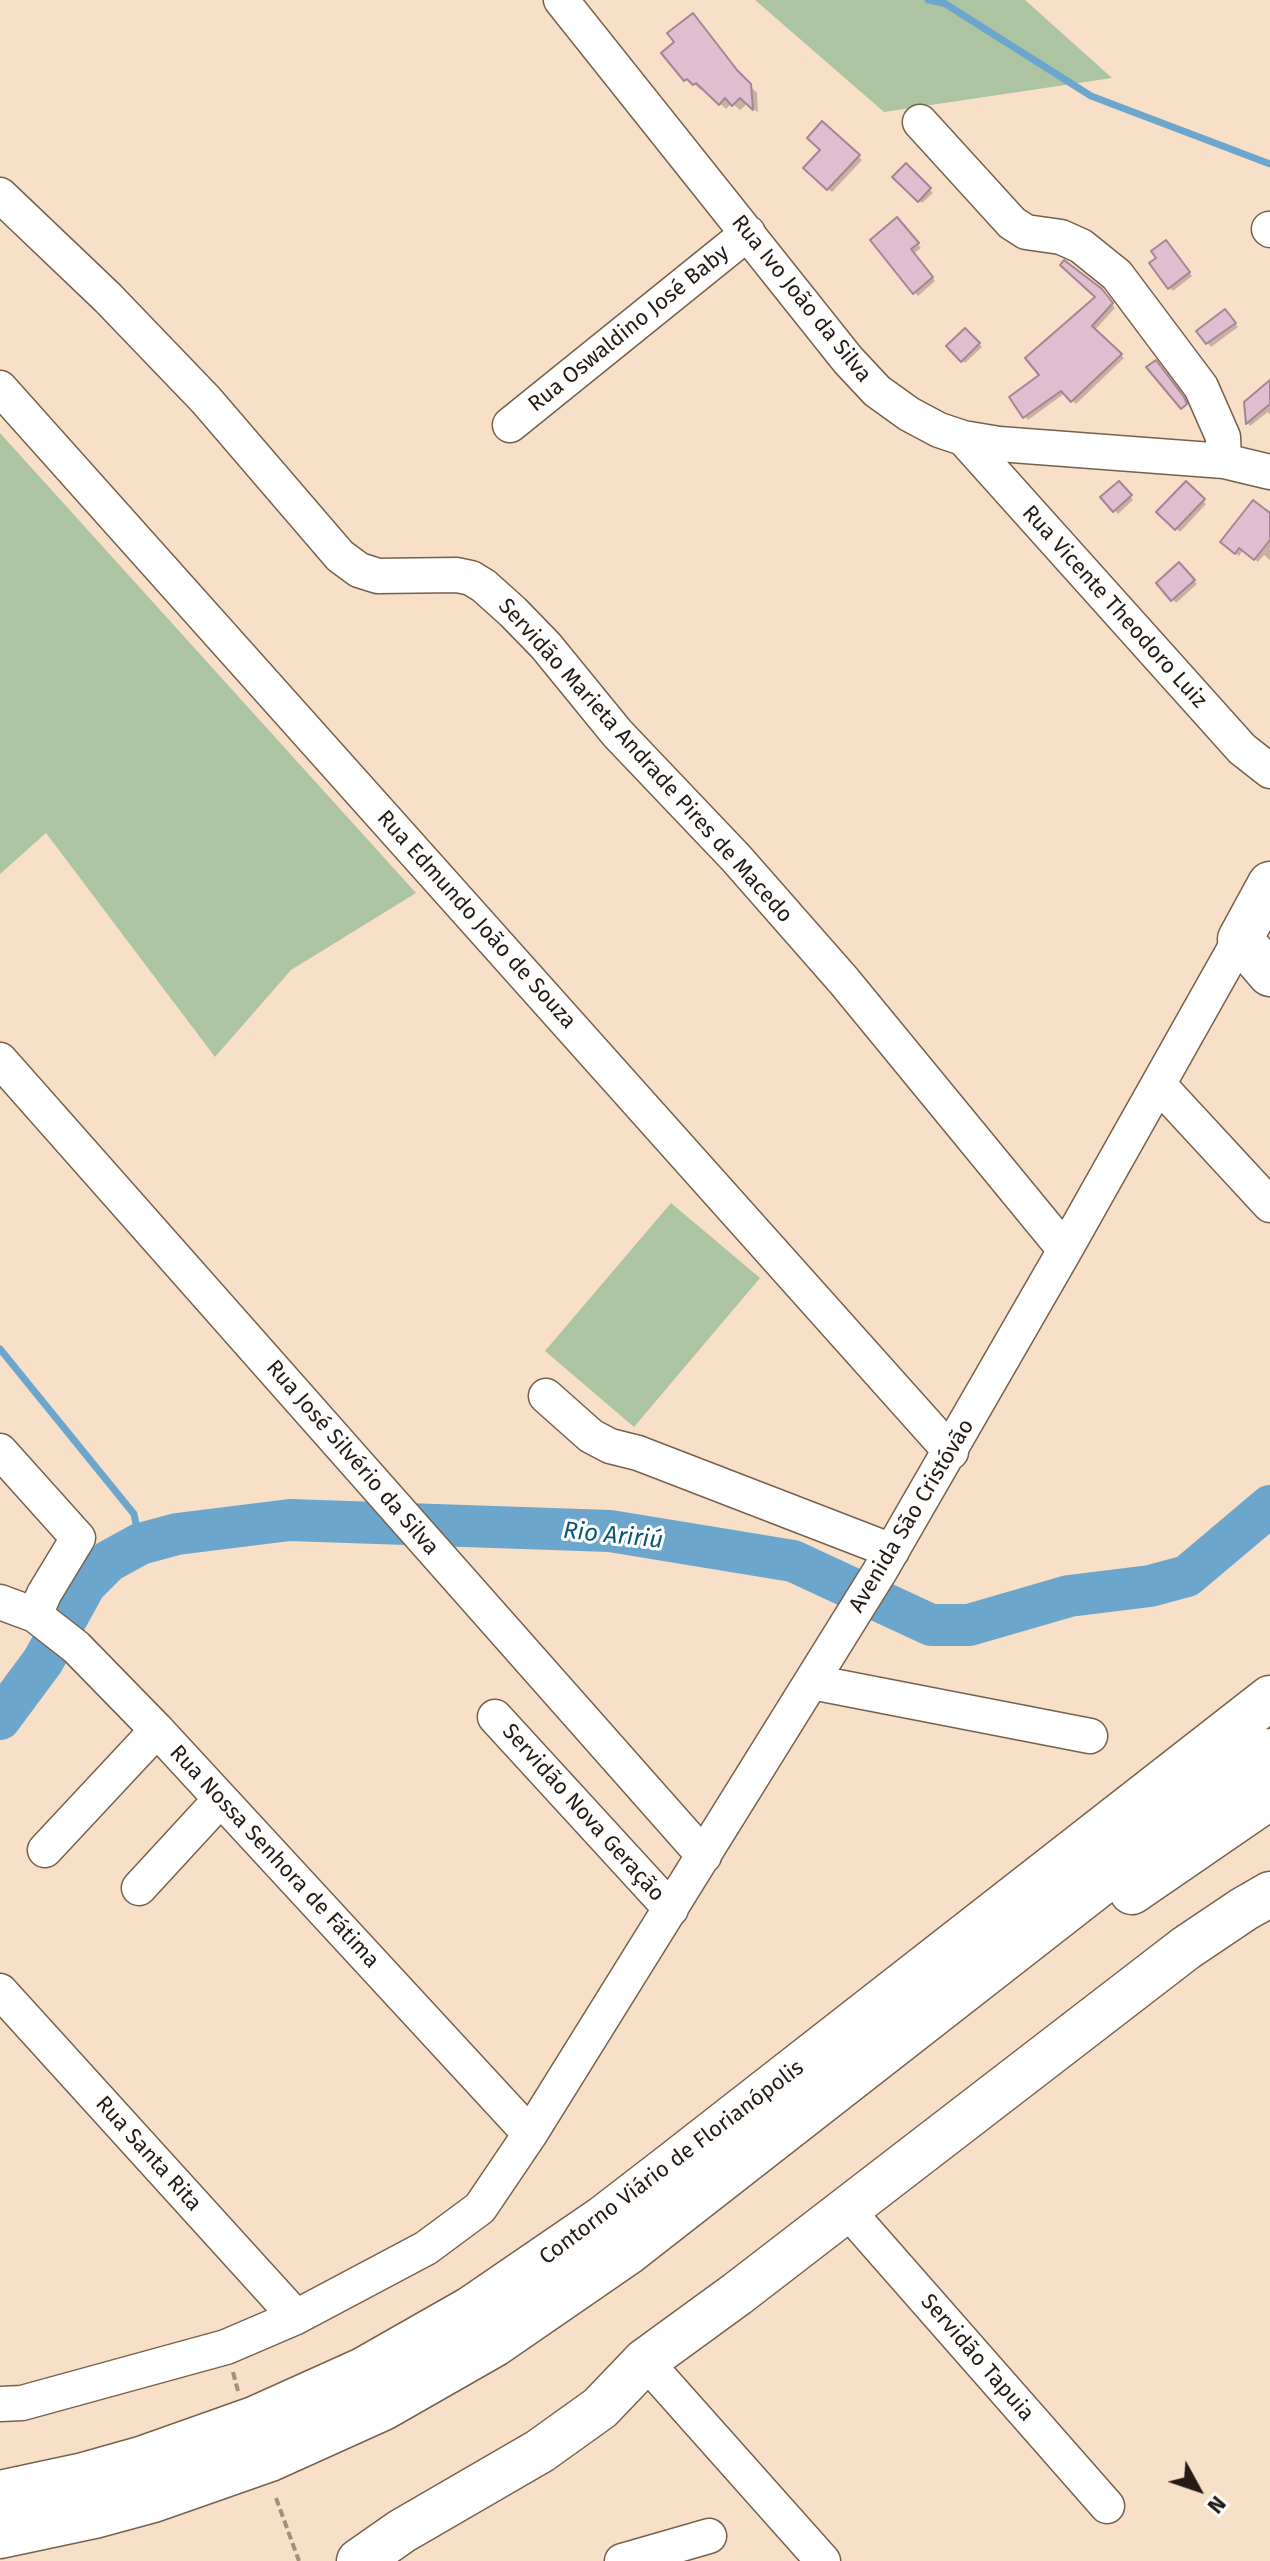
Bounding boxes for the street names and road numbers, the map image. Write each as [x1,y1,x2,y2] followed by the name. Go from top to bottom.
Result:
[725,210,877,388] street label: Rua Ivo João da Silva
[523,240,735,418] street label: Rua Oswaldino José Baby
[1016,500,1212,714] street label: Rua Vicente Theodoro Luiz
[492,593,798,929] street label: Servidão Marieta Andrade Pires de Macedo
[371,805,581,1035] street label: Rua Edmundo João de Souza
[260,1355,444,1561] street label: Rua José Silvério da Silva
[844,1415,980,1617] street label: Avenida São Cristóvão
[496,1719,670,1907] street label: Servidão Nova Geração
[164,1740,384,1974] street label: Rua Nossa Senhora de Fátima
[535,2055,809,2271] street label: Contorno Viário de Florianópolis
[89,2091,207,2217] street label: Rua Santa Rita
[915,2289,1039,2427] street label: Servidão Tapuia

